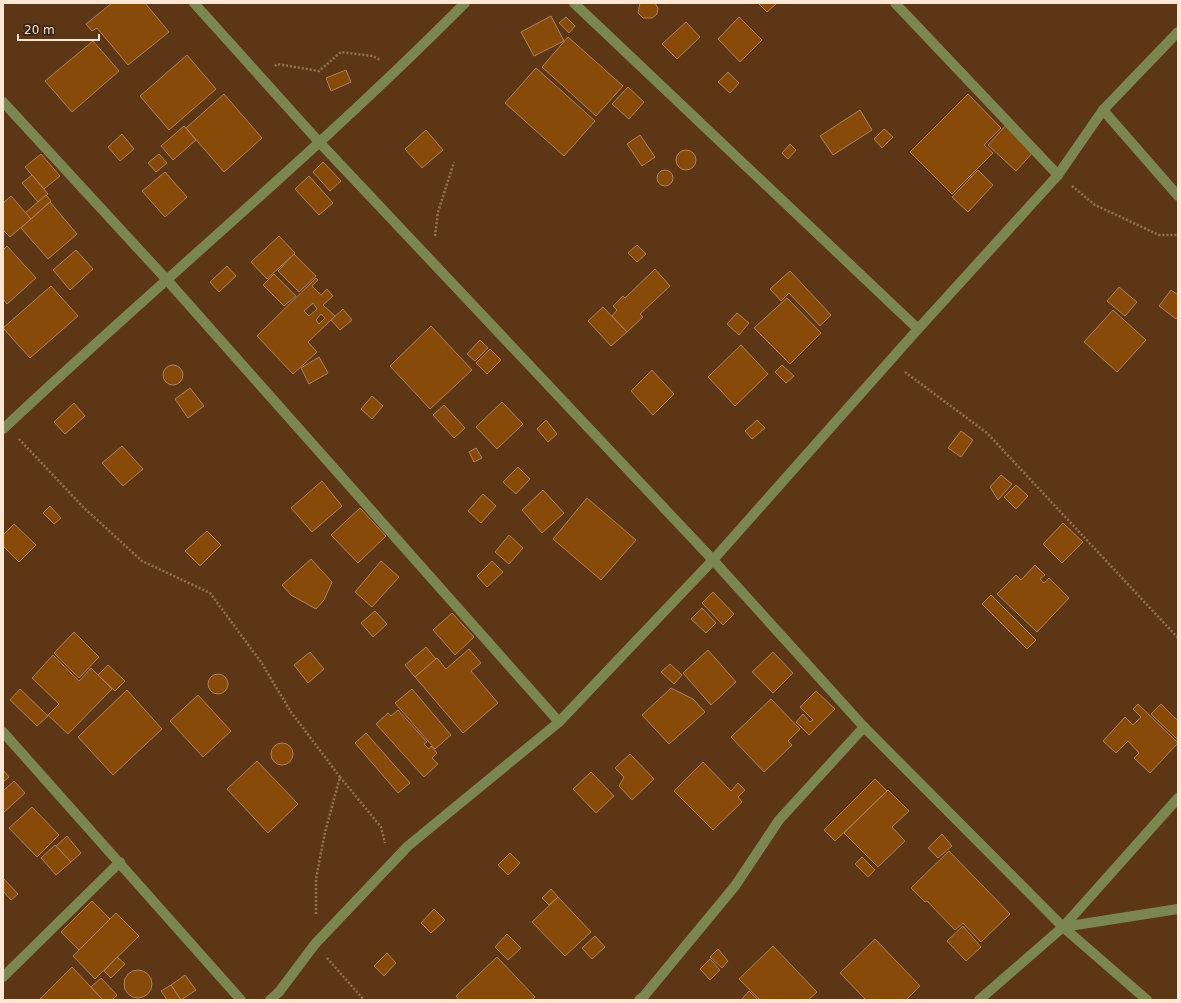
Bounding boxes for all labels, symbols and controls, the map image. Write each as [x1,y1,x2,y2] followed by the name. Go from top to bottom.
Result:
[18,16,99,42] scale bar
[24,23,55,37] text: 20 m

